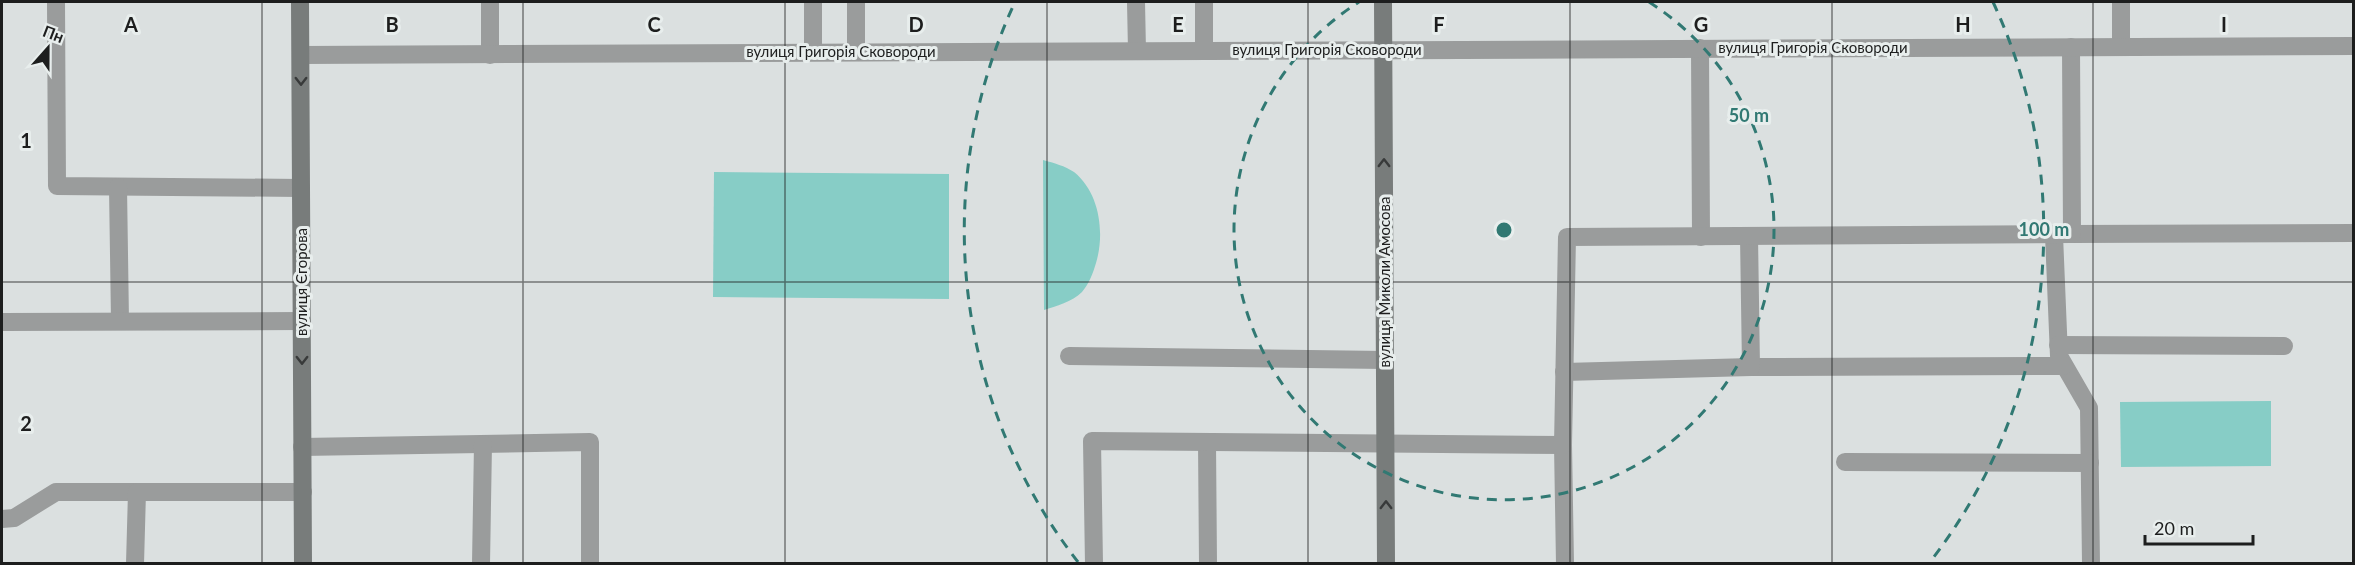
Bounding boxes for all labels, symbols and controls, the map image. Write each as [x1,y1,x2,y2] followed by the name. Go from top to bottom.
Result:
[123,12,138,36] text: A
[385,12,399,36] text: B
[647,12,661,36] text: C
[908,12,924,36] text: D
[1172,12,1184,36] text: E
[1433,12,1445,36] text: F
[1694,12,1708,36] text: G
[1955,12,1971,36] text: H
[2221,12,2227,36] text: I
[18,18,78,78] north arrow
[40,21,67,46] text: Пн
[1718,38,1908,56] street label: вулиця Григорія Сковороди
[1232,40,1422,58] street label: вулиця Григорія Сковороди
[746,42,936,60] street label: вулиця Григорія Сковороди
[295,76,307,85] one-way arrow
[1729,104,1769,126] text: 50 m
[20,128,32,152] text: 1
[1378,159,1390,168] one-way arrow
[1375,196,1393,368] street label: вулиця Миколи Амосова
[2019,218,2069,240] text: 100 m
[1494,220,1514,240] centre of rings
[292,228,310,336] street label: вулиця Єгорова
[296,355,308,364] one-way arrow
[20,411,32,435] text: 2
[1380,501,1392,510] one-way arrow
[2145,508,2253,546] scale bar
[2154,517,2194,539] text: 20 m

